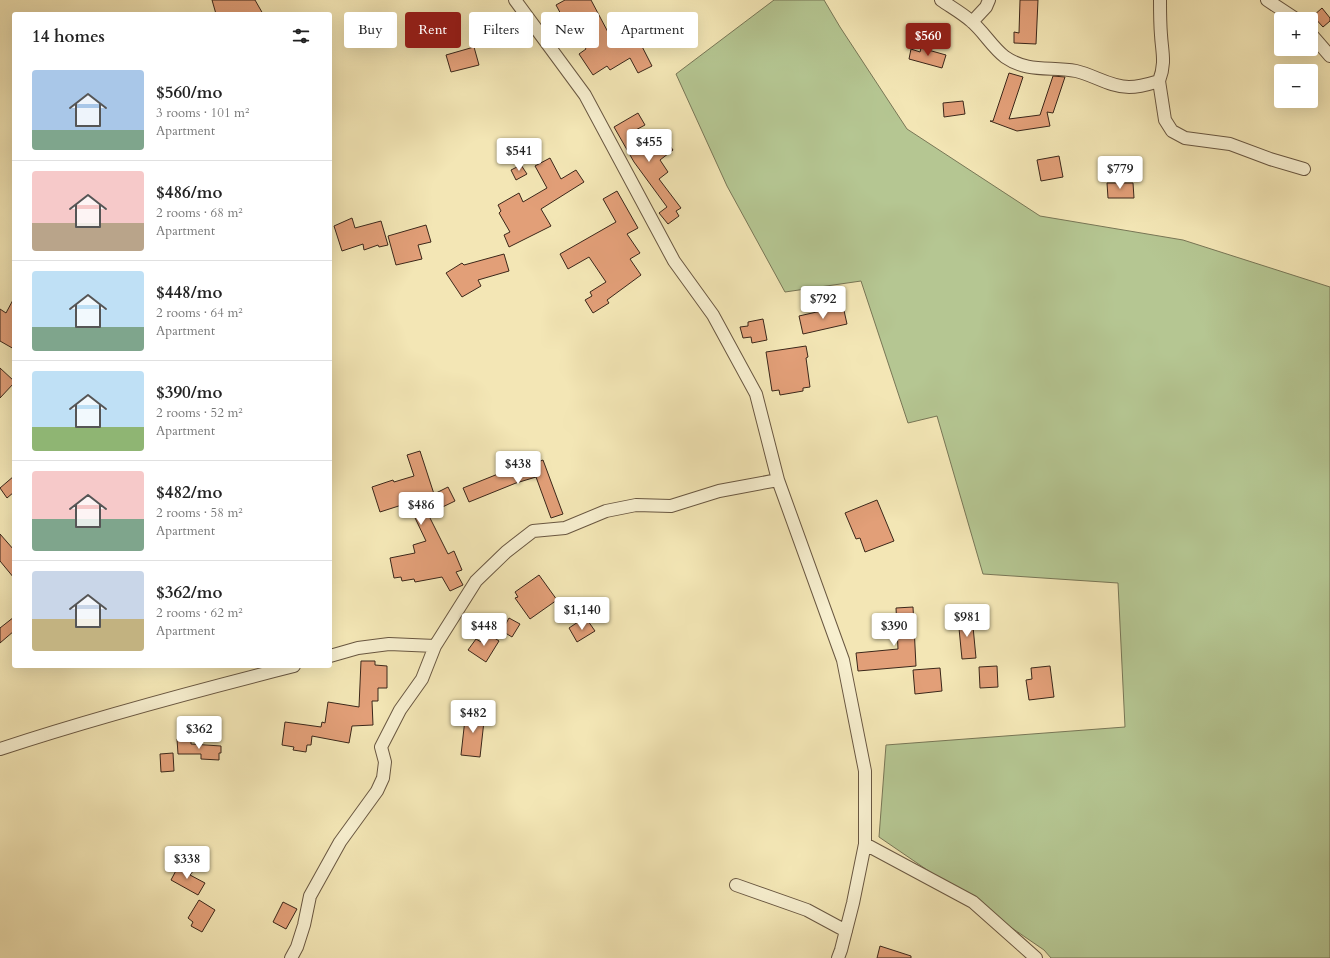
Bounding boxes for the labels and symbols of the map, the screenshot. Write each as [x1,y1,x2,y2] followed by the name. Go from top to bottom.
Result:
[904,23,952,57] pin: $560
[625,129,673,163] pin: $455
[495,138,543,172] pin: $541
[1096,156,1144,190] pin: $779
[799,286,847,320] pin: $792
[494,451,542,485] pin: $438
[397,492,445,526] pin: $486
[549,597,615,631] pin: $1,140
[943,604,991,638] pin: $981
[460,613,508,647] pin: $448
[870,613,918,647] pin: $390
[449,700,497,734] pin: $482
[175,716,223,750] pin: $362
[163,846,211,880] pin: $338

